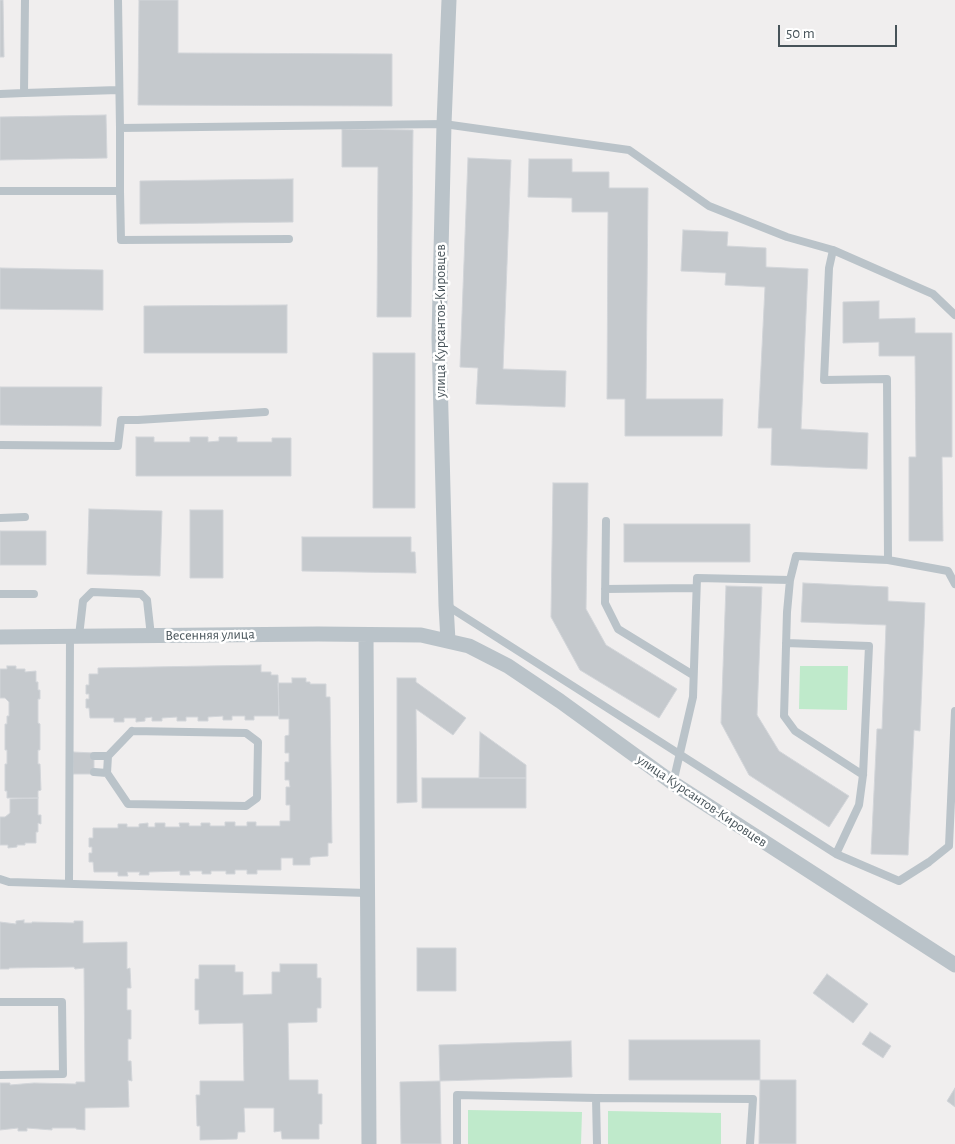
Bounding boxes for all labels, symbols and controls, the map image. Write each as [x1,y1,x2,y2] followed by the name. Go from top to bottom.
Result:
[780,15,899,47] scale bar
[786,26,815,41] text: 50 m
[433,244,449,398] street label: улица Курсантов-Кировцев
[165,626,255,644] street label: Весенняя улица
[634,751,770,851] street label: улица Курсантов-Кировцев

